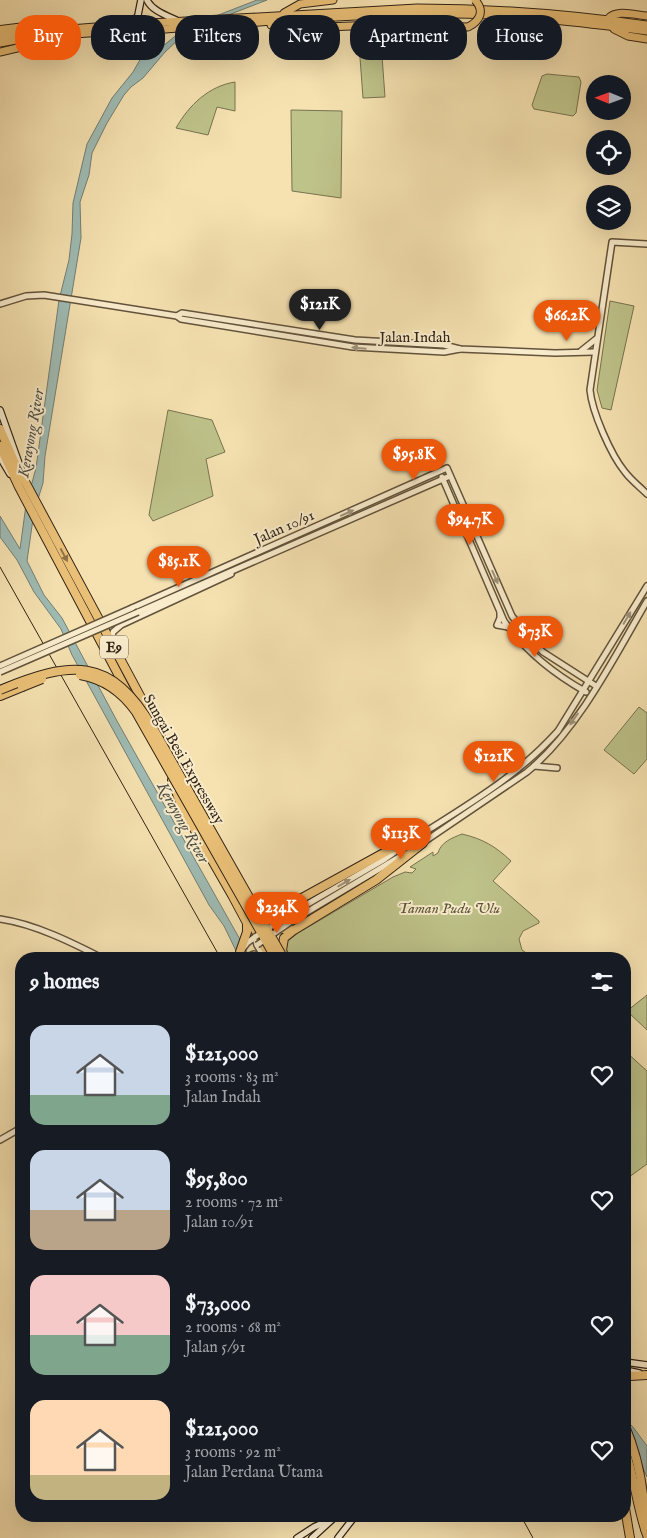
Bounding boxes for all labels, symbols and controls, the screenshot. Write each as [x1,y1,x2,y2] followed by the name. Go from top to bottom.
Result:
[15,15,81,60] chip: Buy
[91,15,165,60] chip: Rent
[175,15,259,60] chip: Filters
[269,15,340,60] chip: New
[350,15,467,60] chip: Apartment
[477,15,562,60] chip: House
[586,75,631,120] north arrow
[586,75,631,230] map controls
[586,130,631,175] button: locate
[586,185,631,230] button: layers
[285,288,355,331] pin: $121K
[300,295,340,315] text: $121K
[526,300,608,342] pin: $66.2K
[545,306,589,326] text: $66.2K
[378,328,450,347] street label: Jalan Indah
[351,344,367,352] one-way arrow
[14,386,50,480] water label: Kerayong River
[373,438,455,481] pin: $95.8K
[393,445,435,465] text: $95.8K
[429,504,511,546] pin: $94.7K
[249,506,317,550] street label: Jalan 10/91
[340,508,354,516] one-way arrow
[447,510,493,530] text: $94.7K
[138,546,220,588] pin: $85.1K
[60,547,68,562] one-way arrow
[158,552,200,572] text: $85.1K
[491,570,499,584] one-way arrow
[622,611,632,624] one-way arrow
[505,616,565,658] pin: $73K
[518,622,552,642] text: $73K
[100,636,128,659] road number: E9
[139,691,229,828] street label: Sungai Besi Expressway
[569,713,579,726] one-way arrow
[459,740,529,783] pin: $121K
[474,747,514,767] text: $121K
[151,778,214,869] water label: Kerayong River
[366,818,436,860] pin: $113K
[382,824,420,844] text: $113K
[338,878,351,887] one-way arrow
[242,892,312,934] pin: $234K
[256,898,298,918] text: $234K
[398,899,500,918] park label: Taman Pudu Ulu
[588,968,616,996] icon: filters
[30,969,99,996] text: 9 homes
[185,1041,259,1068] text: $121,000
[70,1045,130,1105] icon: home
[588,1061,616,1089] icon: heart
[185,1068,279,1088] text: 3 rooms · 83 m²
[185,1088,261,1108] text: Jalan Indah
[185,1166,248,1193] text: $95,800
[70,1170,130,1230] icon: home
[588,1186,616,1214] icon: heart
[185,1193,283,1213] text: 2 rooms · 72 m²
[185,1213,253,1233] text: Jalan 10/91
[185,1291,251,1318] text: $73,000
[70,1295,130,1355] icon: home
[588,1311,616,1339] icon: heart
[185,1318,281,1338] text: 2 rooms · 68 m²
[185,1338,245,1358] text: Jalan 5/91
[185,1416,259,1443] text: $121,000
[70,1420,130,1480] icon: home
[588,1436,616,1464] icon: heart
[185,1443,281,1463] text: 3 rooms · 92 m²
[185,1463,323,1483] text: Jalan Perdana Utama

